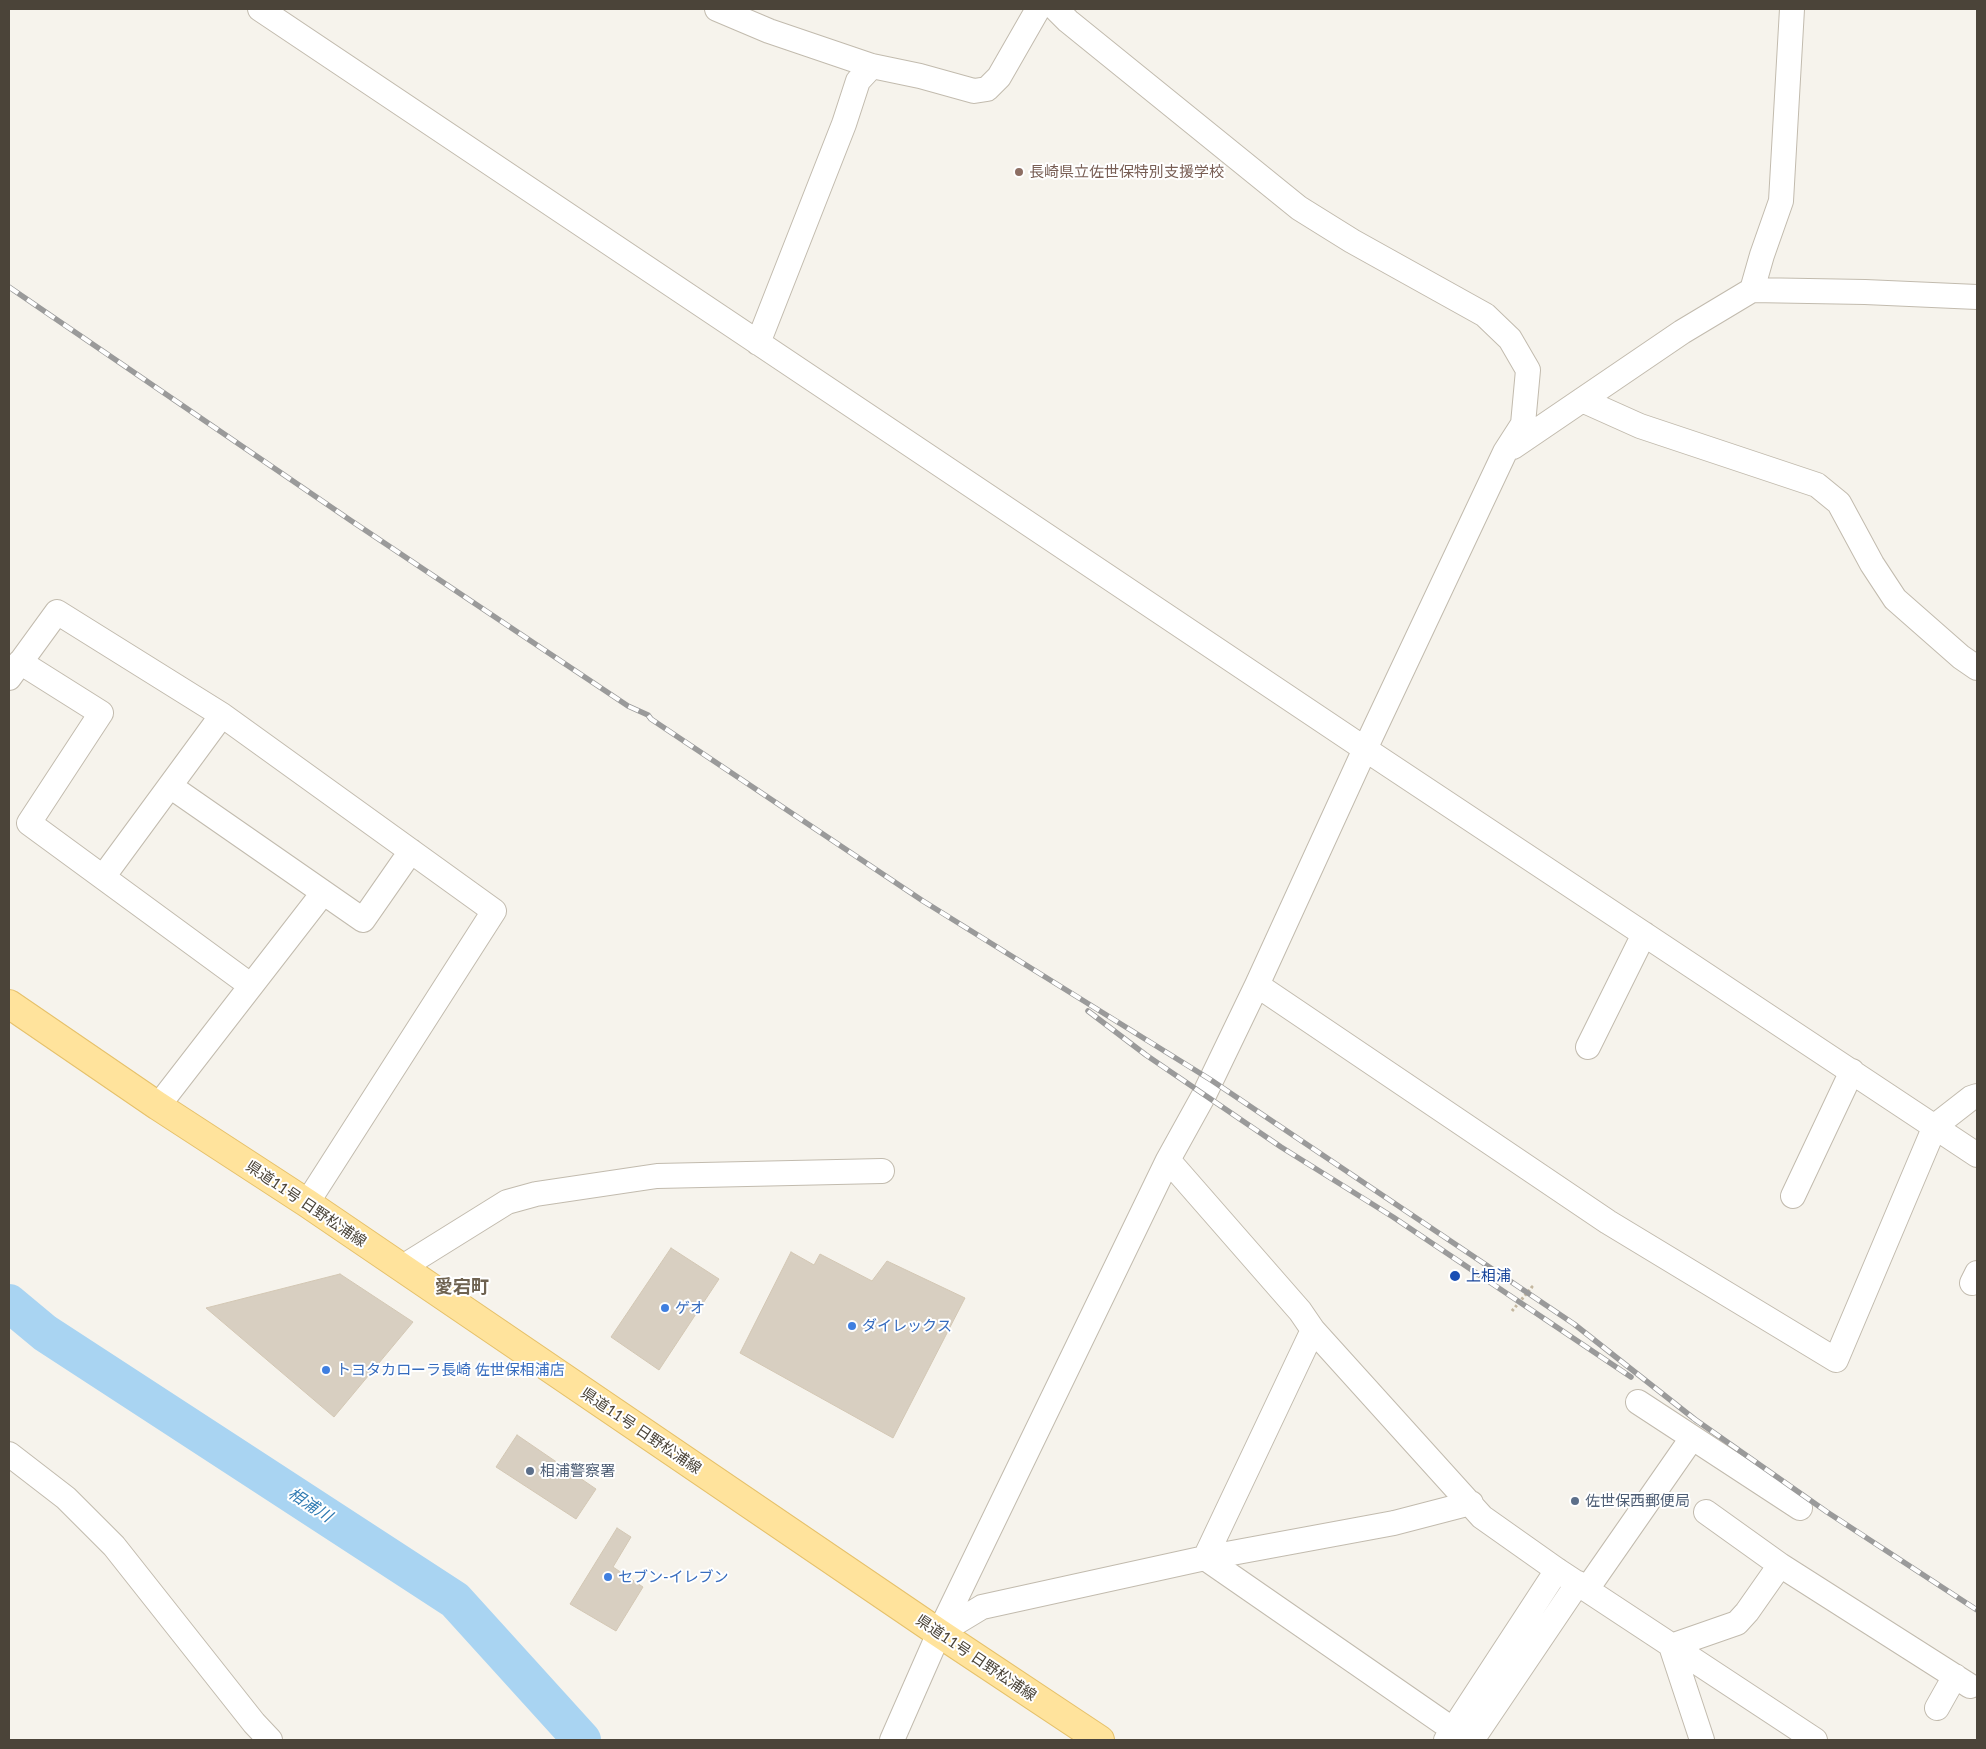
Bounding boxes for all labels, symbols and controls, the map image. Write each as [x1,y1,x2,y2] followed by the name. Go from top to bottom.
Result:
[1029,163,1224,181] place label: 長崎県立佐世保特別支援学校
[1013,166,1025,178] marker: 長崎県立佐世保特別支援学校
[242,1157,370,1251] street label: 県道11号 日野松浦線
[1466,1267,1511,1285] place label: 上相浦
[1448,1269,1462,1283] marker: 上相浦
[435,1276,489,1298] district label: 愛宕町
[675,1299,705,1317] place label: ゲオ
[659,1302,671,1314] marker: ゲオ
[862,1317,952,1335] place label: ダイレックス
[846,1320,858,1332] marker: ダイレックス
[336,1361,565,1379] place label: トヨタカローラ長崎 佐世保相浦店
[320,1364,332,1376] marker: トヨタカローラ長崎 佐世保相浦店
[577,1384,705,1478] street label: 県道11号 日野松浦線
[540,1462,615,1480] place label: 相浦警察署
[524,1465,536,1477] marker: 相浦警察署
[285,1484,335,1526] water label: 相浦川
[1585,1492,1690,1510] place label: 佐世保西郵便局
[1569,1495,1581,1507] marker: 佐世保西郵便局
[618,1568,729,1586] place label: セブン-イレブン
[602,1571,614,1583] marker: セブン-イレブン
[912,1611,1040,1705] street label: 県道11号 日野松浦線

